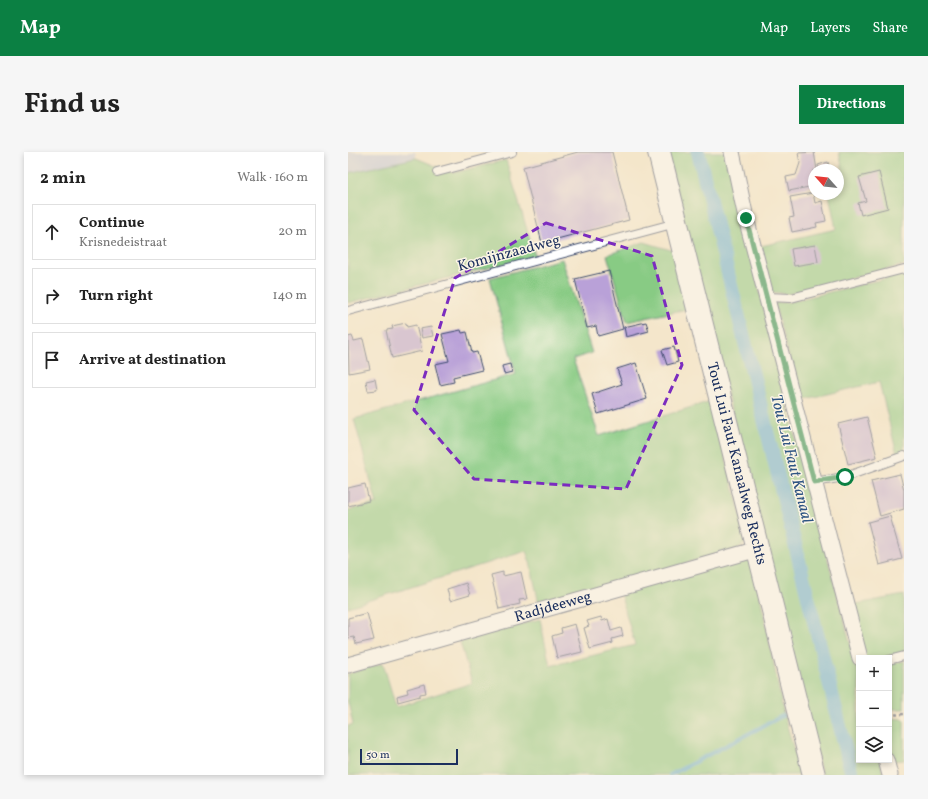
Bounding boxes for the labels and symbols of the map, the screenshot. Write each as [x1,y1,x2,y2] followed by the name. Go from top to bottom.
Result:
[808,164,844,200] north arrow
[737,209,755,227] route end
[455,230,563,278] street label: Komijnzaadweg
[701,360,772,567] street label: Tout Lui Faut Kanaalweg Rechts
[764,392,818,526] water label: Tout Lui Faut Kanaal
[836,468,854,486] route start
[512,586,594,628] street label: Radjdeeweg
[360,747,458,766] scale bar

